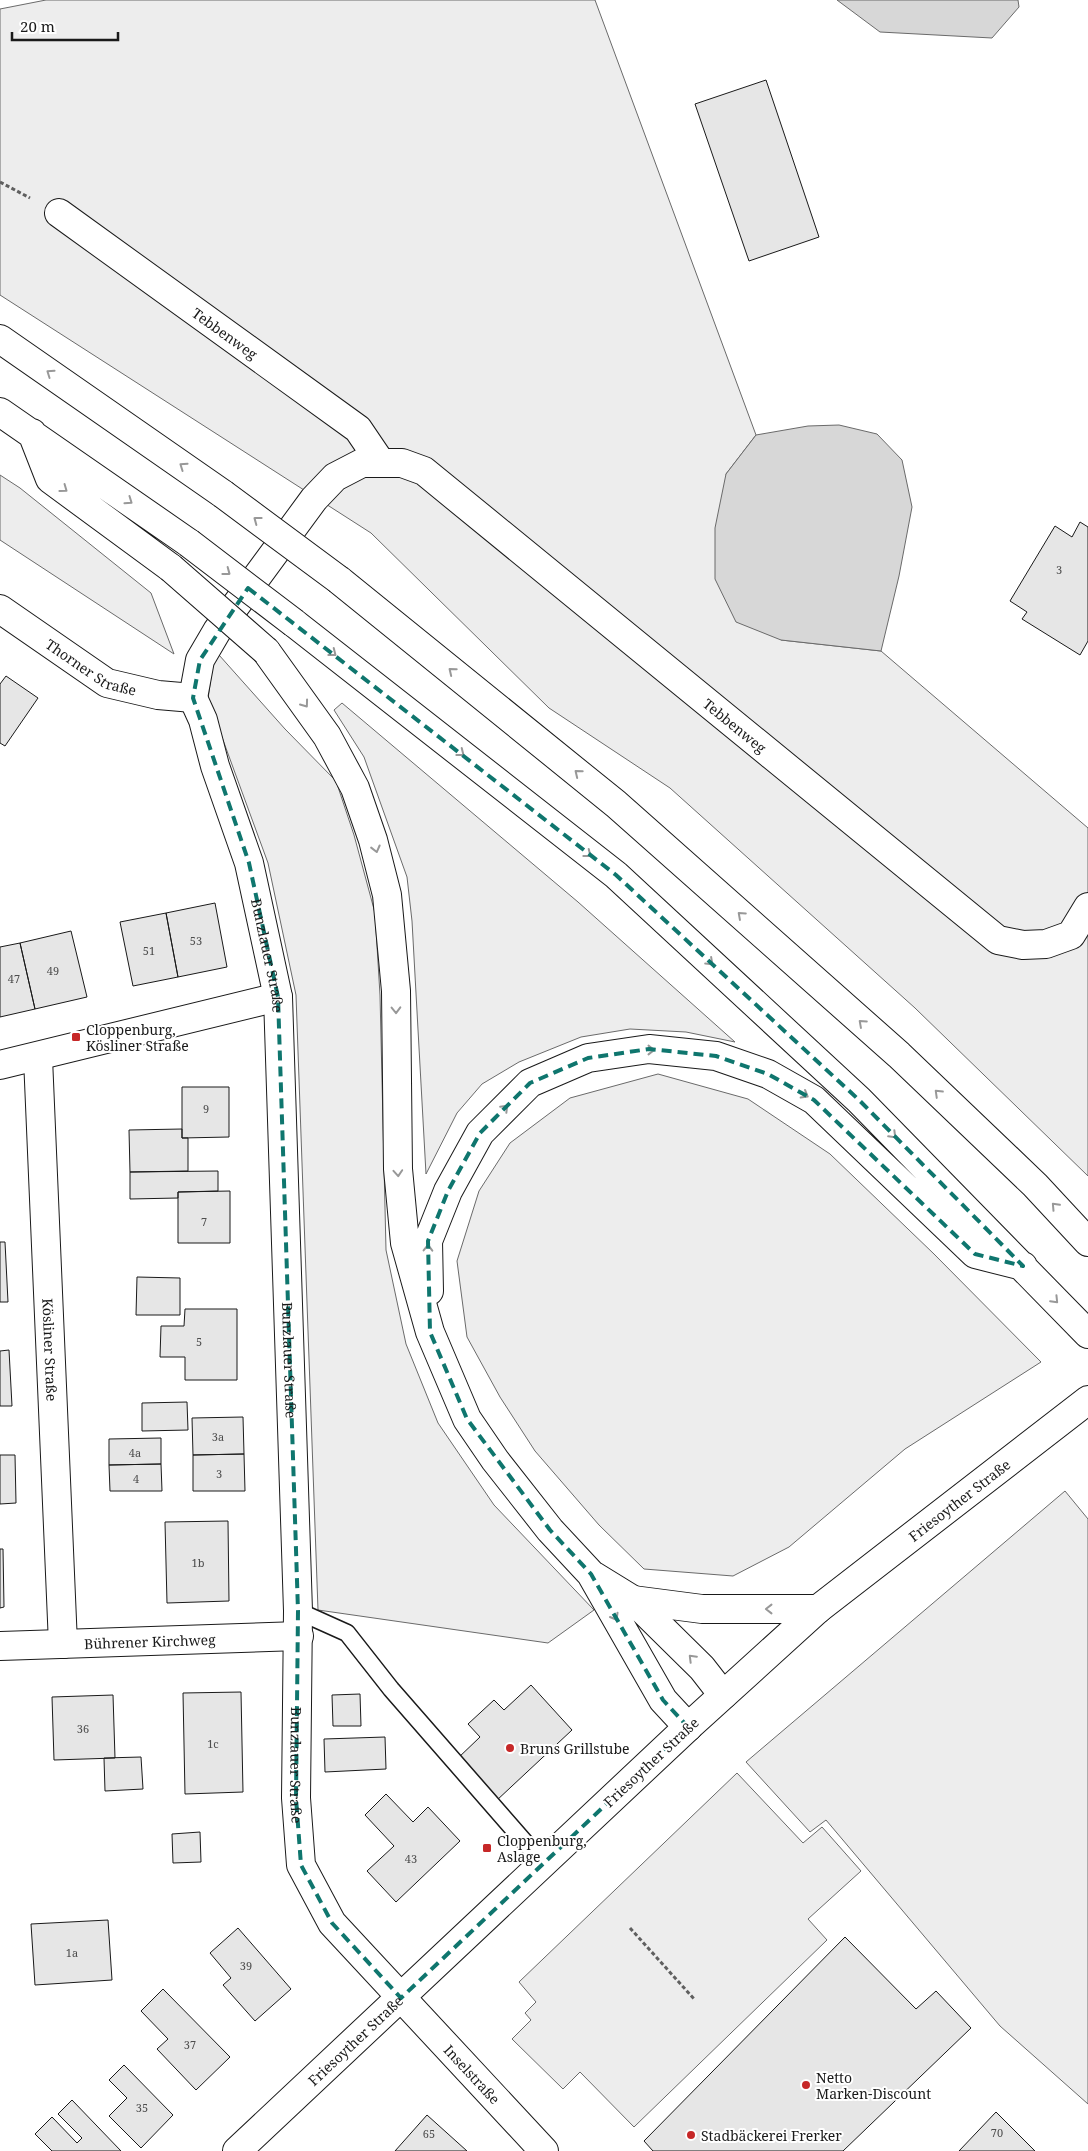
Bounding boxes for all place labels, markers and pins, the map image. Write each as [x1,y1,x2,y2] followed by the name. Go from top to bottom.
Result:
[86,1020,189,1055] place label: Cloppenburg, Kösliner Straße
[70,1031,82,1043] marker: Cloppenburg, Kösliner Straße
[520,1739,630,1758] place label: Bruns Grillstube
[504,1742,516,1754] marker: Bruns Grillstube
[497,1831,587,1866] place label: Cloppenburg, Aslage
[481,1842,493,1854] marker: Cloppenburg, Aslage
[816,2068,931,2103] place label: Netto Marken-Discount
[800,2079,812,2091] marker: Netto Marken-Discount
[701,2126,842,2145] place label: Stadbäckerei Frerker
[685,2129,697,2141] marker: Stadbäckerei Frerker

